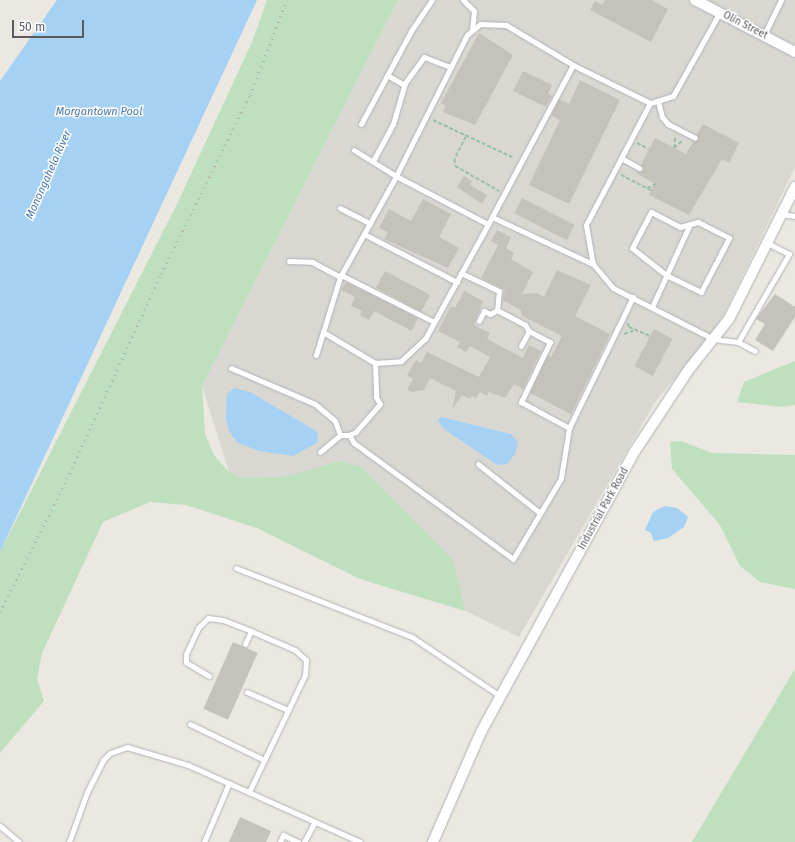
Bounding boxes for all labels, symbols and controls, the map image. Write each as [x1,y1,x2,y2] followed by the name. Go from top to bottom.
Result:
[721,10,769,42] street label: Olin Street
[14,12,86,38] scale bar
[19,20,45,34] text: 50 m
[56,105,142,119] water label: Morgantown Pool
[23,129,75,221] water label: Monongahela River
[576,466,632,552] street label: Industrial Park Road

